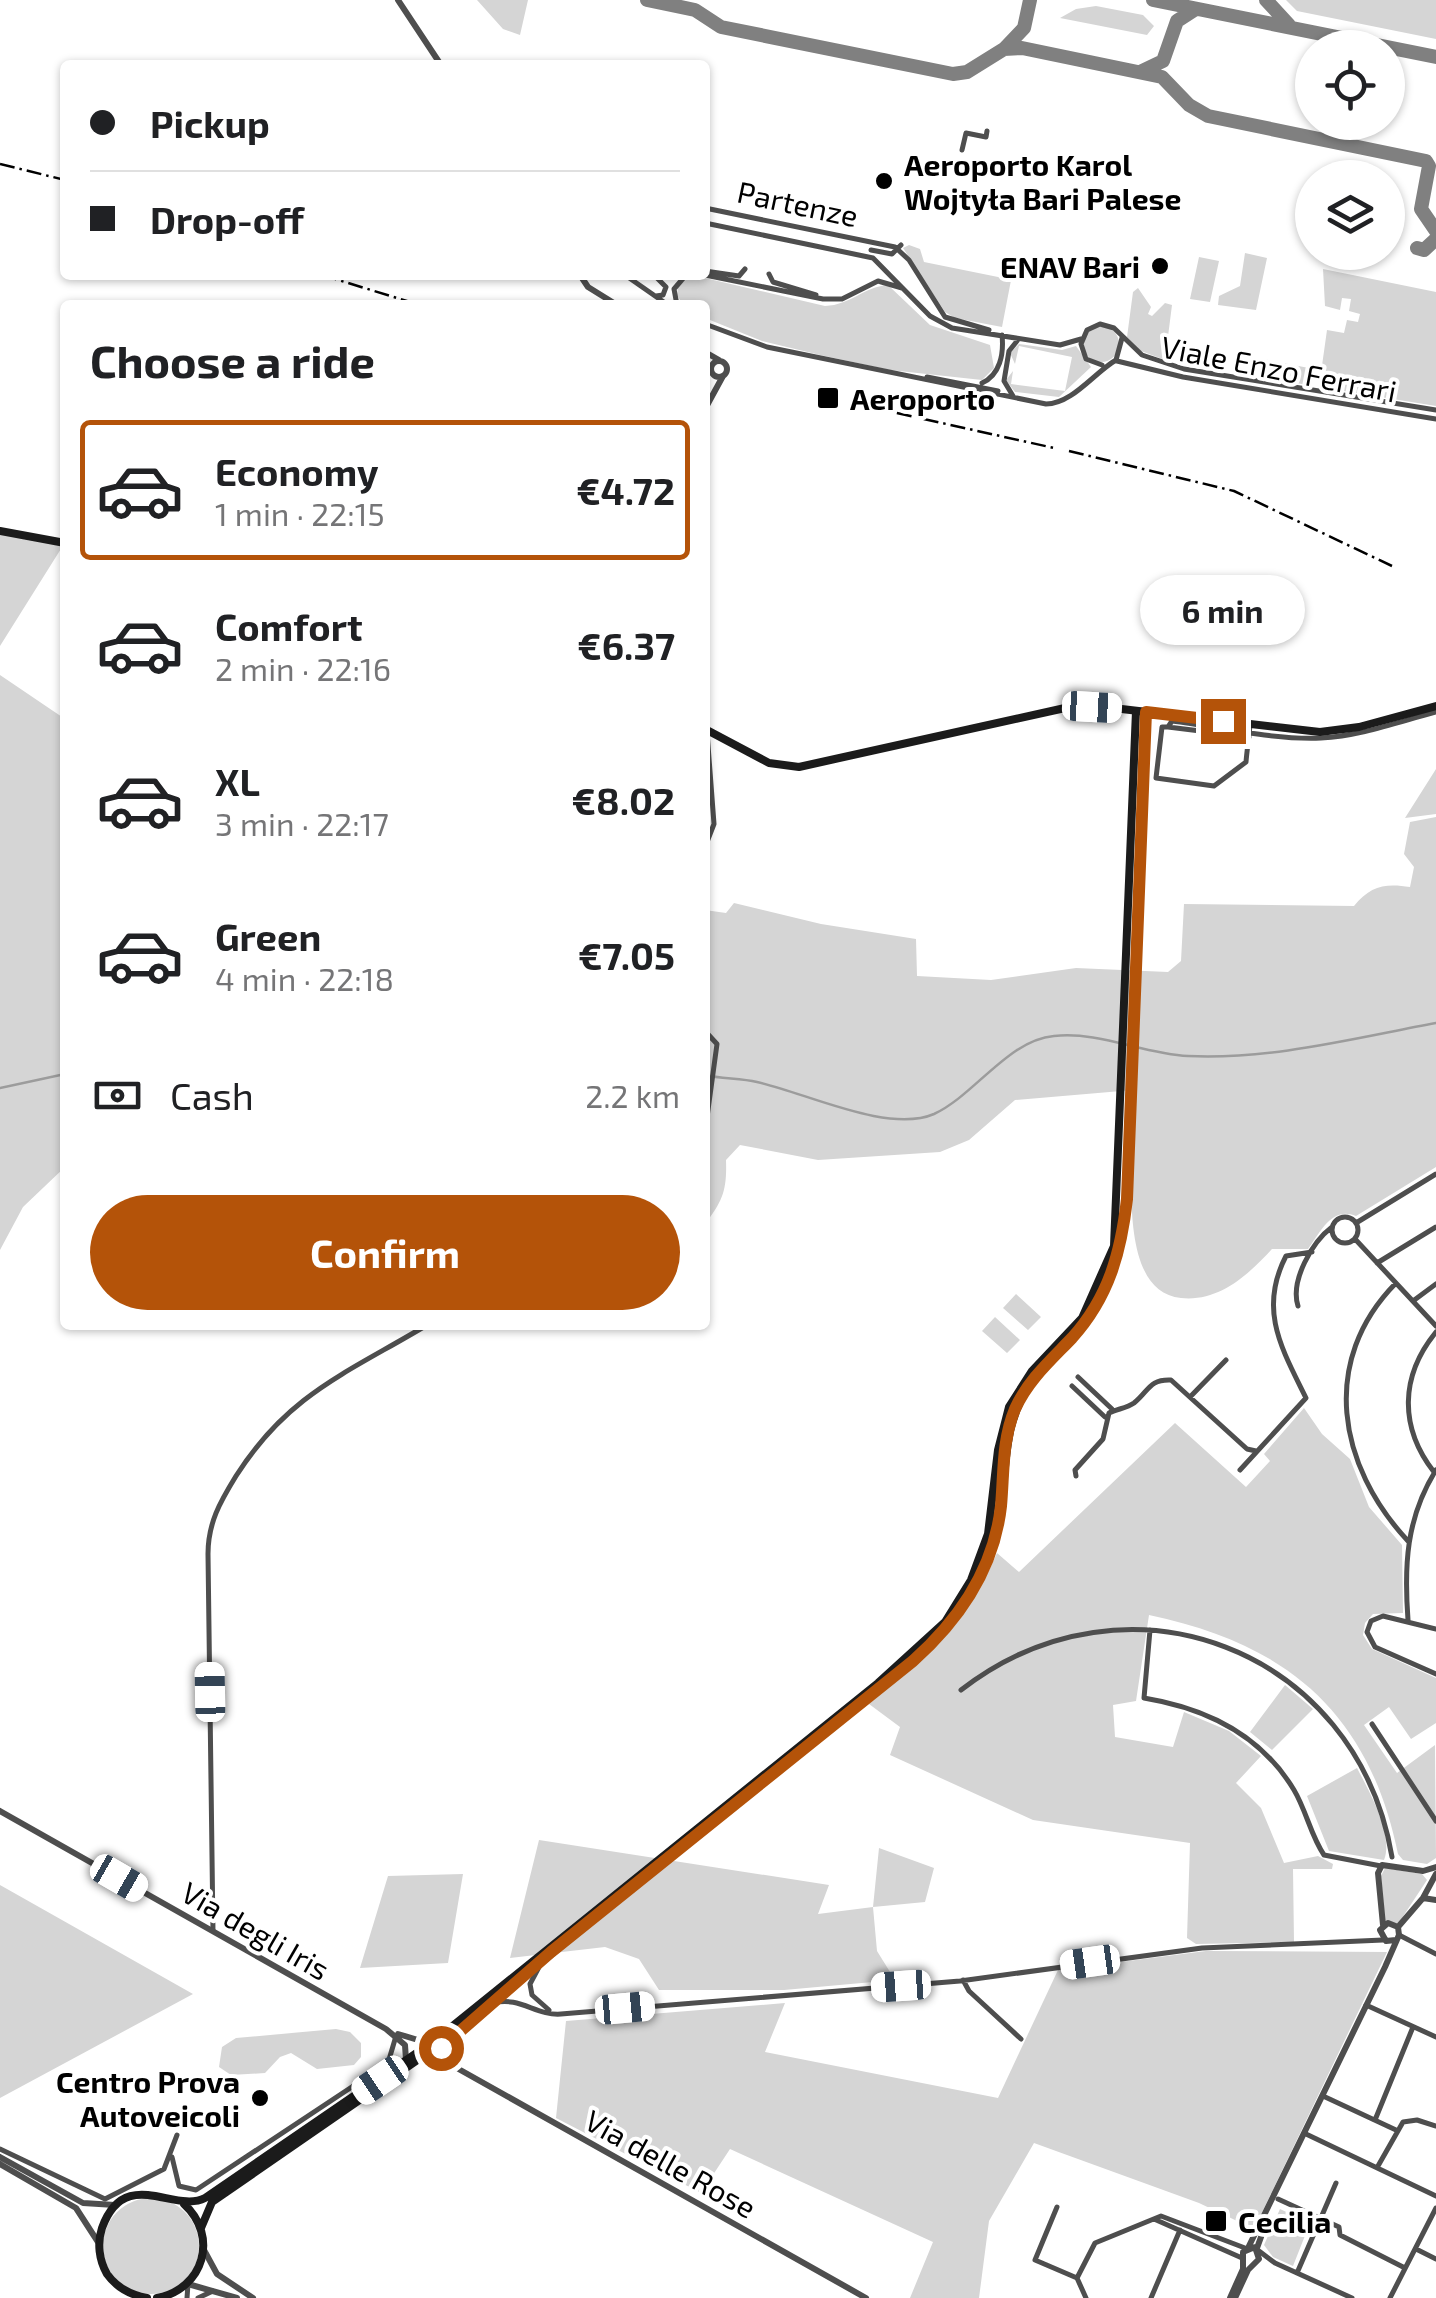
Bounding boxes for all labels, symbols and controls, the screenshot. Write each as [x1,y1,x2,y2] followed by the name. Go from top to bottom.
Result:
[1295,30,1405,270] map controls
[1295,30,1405,140] button: locate
[150,100,270,146] text: Pickup
[904,146,1181,217] place label: Aeroporto Karol Wojtyła Bari Palese
[1295,160,1405,270] button: layers
[873,170,895,192] marker: Aeroporto Karol Wojtyła Bari Palese
[734,173,862,233] street label: Partenze
[150,196,304,242] text: Drop-off
[1000,248,1140,284] place label: ENAV Bari
[1149,255,1171,277] marker: ENAV Bari
[1158,328,1400,408] street label: Viale Enzo Ferrari
[90,333,375,387] text: Choose a ride
[850,380,995,416] place label: Aeroporto
[815,385,841,411] marker: Aeroporto
[95,445,185,535] icon: car
[215,448,379,494] text: Economy
[576,467,675,513] text: €4.72
[215,494,385,532] text: 1 min · 22:15
[1140,576,1306,646] callout: 6 min
[1181,591,1264,629] text: 6 min
[95,600,185,690] icon: car
[215,603,363,649] text: Comfort
[577,622,675,668] text: €6.37
[215,649,391,687] text: 2 min · 22:16
[1061,690,1123,724] car
[1201,699,1246,744] route end
[95,755,185,845] icon: car
[215,758,260,804] text: XL
[572,777,675,823] text: €8.02
[215,804,389,842] text: 3 min · 22:17
[95,910,185,1000] icon: car
[215,913,321,959] text: Green
[578,932,675,978] text: €7.05
[215,959,394,997] text: 4 min · 22:18
[90,1068,145,1123] icon: cash
[170,1072,254,1118] text: Cash
[585,1076,680,1114] text: 2.2 km
[90,1195,680,1310] button: Confirm
[194,1662,226,1722] car
[86,1850,152,1906] car
[176,1873,336,1987] street label: Via degli Iris
[1058,1943,1122,1981] car
[870,1969,932,2003] car
[594,1990,656,2026] car
[419,2026,464,2071] route start
[347,2051,413,2109] car
[56,2063,240,2133] place label: Centro Prova Autoveicoli
[249,2087,271,2109] marker: Centro Prova Autoveicoli
[579,2101,763,2225] street label: Via delle Rose
[1238,2203,1331,2239] place label: Cecilia
[1203,2208,1229,2234] marker: Cecilia

